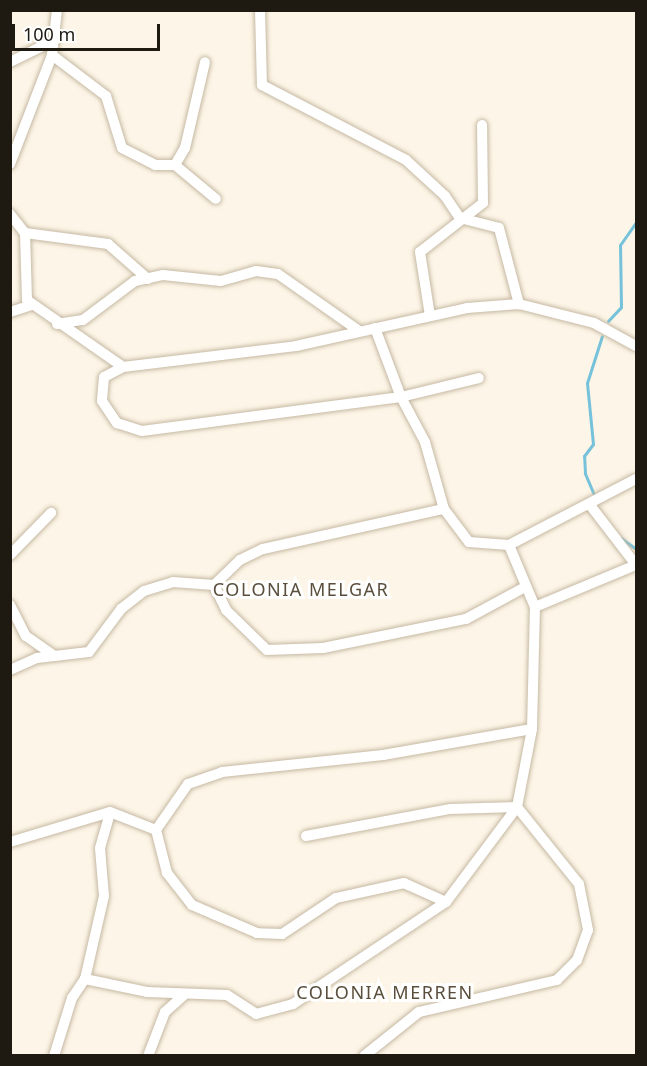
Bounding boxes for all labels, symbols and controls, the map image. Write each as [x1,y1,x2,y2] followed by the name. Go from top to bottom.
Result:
[15,12,164,50] scale bar
[23,22,75,46] text: 100 m
[213,578,389,600] district label: COLONIA MELGAR
[296,981,474,1003] district label: COLONIA MERREN

